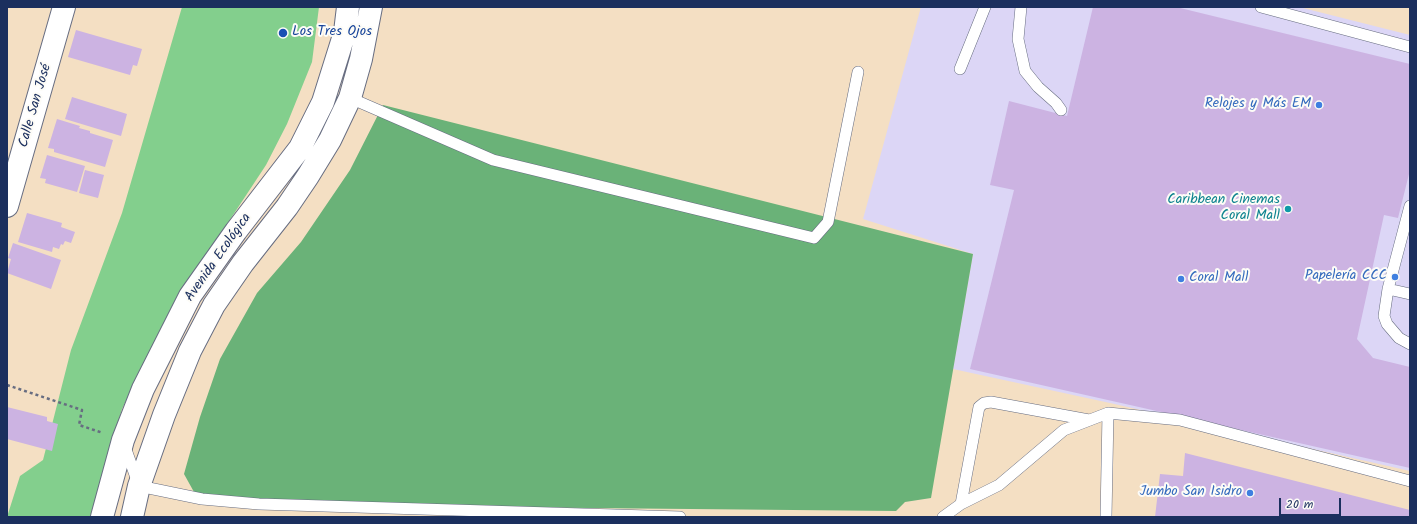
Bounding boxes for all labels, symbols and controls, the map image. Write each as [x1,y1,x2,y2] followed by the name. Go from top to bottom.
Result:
[292,25,372,41] place label: Los Tres Ojos
[277,27,289,39] marker: Los Tres Ojos
[16,62,56,150] street label: Calle San José
[1205,97,1311,113] place label: Relojes y Más EM
[1314,100,1324,110] marker: Relojes y Más EM
[1167,193,1280,226] place label: Caribbean Cinemas Coral Mall
[1283,204,1293,214] marker: Caribbean Cinemas Coral Mall
[182,211,256,305] street label: Avenida Ecológica
[1305,269,1387,285] place label: Papelería CCC
[1189,271,1248,287] place label: Coral Mall
[1390,272,1400,282] marker: Papelería CCC
[1176,274,1186,284] marker: Coral Mall
[1140,485,1242,501] place label: Jumbo San Isidro
[1245,488,1255,498] marker: Jumbo San Isidro
[1281,490,1343,516] scale bar
[1286,495,1313,514] text: 20 m

